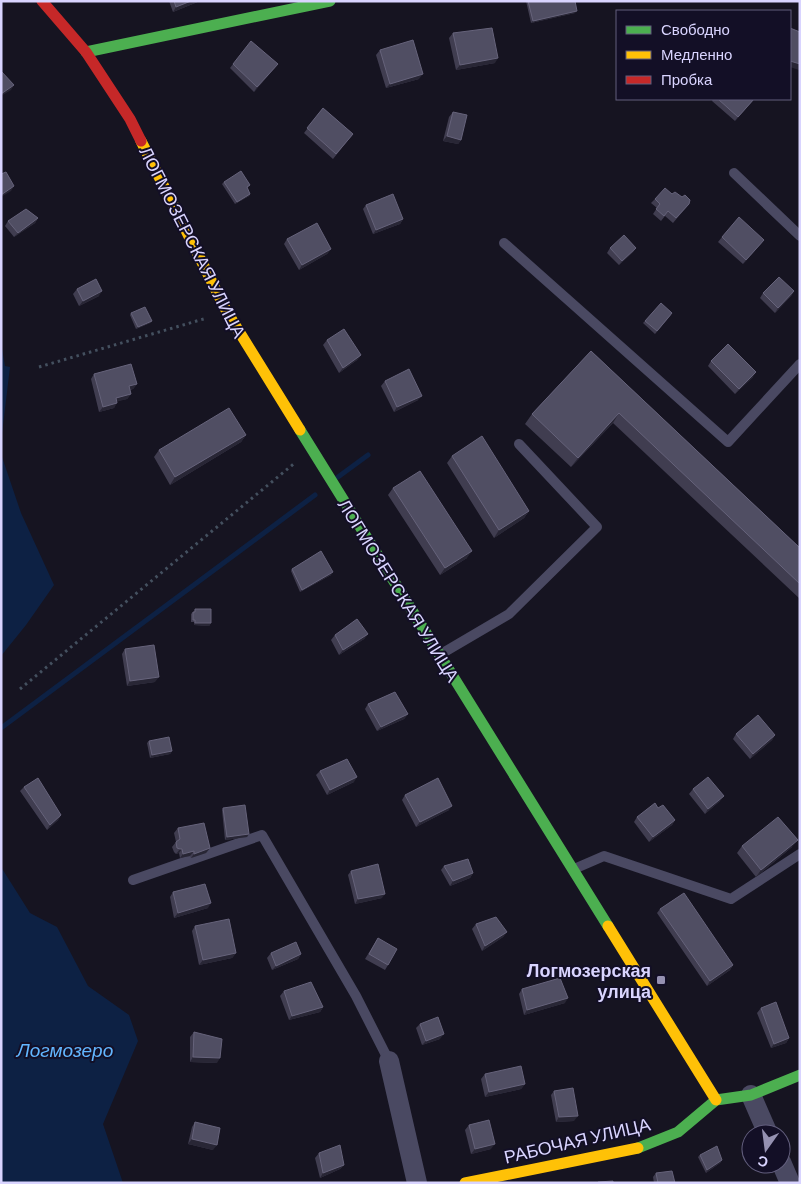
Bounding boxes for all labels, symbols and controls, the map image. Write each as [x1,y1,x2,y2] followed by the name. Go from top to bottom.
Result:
[616,10,791,100] legend
[661,20,730,38] text: Свободно
[661,45,732,63] text: Медленно
[661,70,713,88] text: Пробка
[135,143,251,341] street label: ЛОГМОЗЕРСКАЯ УЛИЦА
[334,494,464,686] street label: ЛОГМОЗЕРСКАЯ УЛИЦА
[527,959,652,1002] place label: Логмозерская улица
[655,974,667,986] marker: Логмозерская улица
[15,1038,113,1061] water label: Логмозеро
[502,1112,652,1168] street label: РАБОЧАЯ УЛИЦА
[741,1124,791,1174] north arrow
[756,1153,770,1172] text: С

